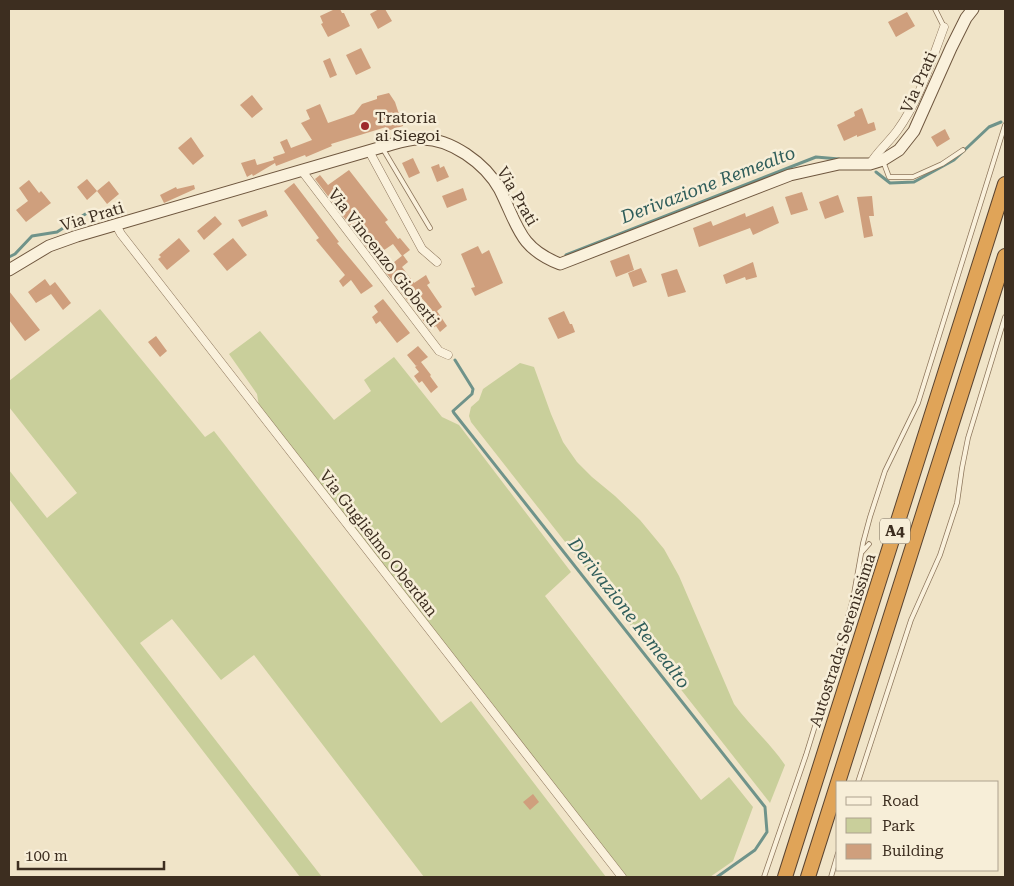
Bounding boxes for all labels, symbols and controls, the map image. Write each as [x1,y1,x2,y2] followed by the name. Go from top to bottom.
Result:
[896,48,940,116] street label: Via Prati
[375,108,440,145] place label: Tratoria ai Siegoi
[359,120,371,132] marker: Tratoria ai Siegoi
[617,142,798,228] water label: Derivazione Remealto
[493,163,542,229] street label: Via Prati
[324,185,443,330] street label: Via Vincenzo Gioberti
[58,198,126,235] street label: Via Prati
[316,466,442,620] street label: Via Guglielmo Oberdan
[880,518,910,544] road number: A4
[563,532,695,692] water label: Derivazione Remealto
[805,551,880,729] street label: Autostrada Serenissima
[836,781,999,871] legend
[882,792,919,810] text: Road
[882,817,916,835] text: Park
[18,838,164,870] scale bar
[882,842,944,860] text: Building
[25,847,68,865] text: 100 m

